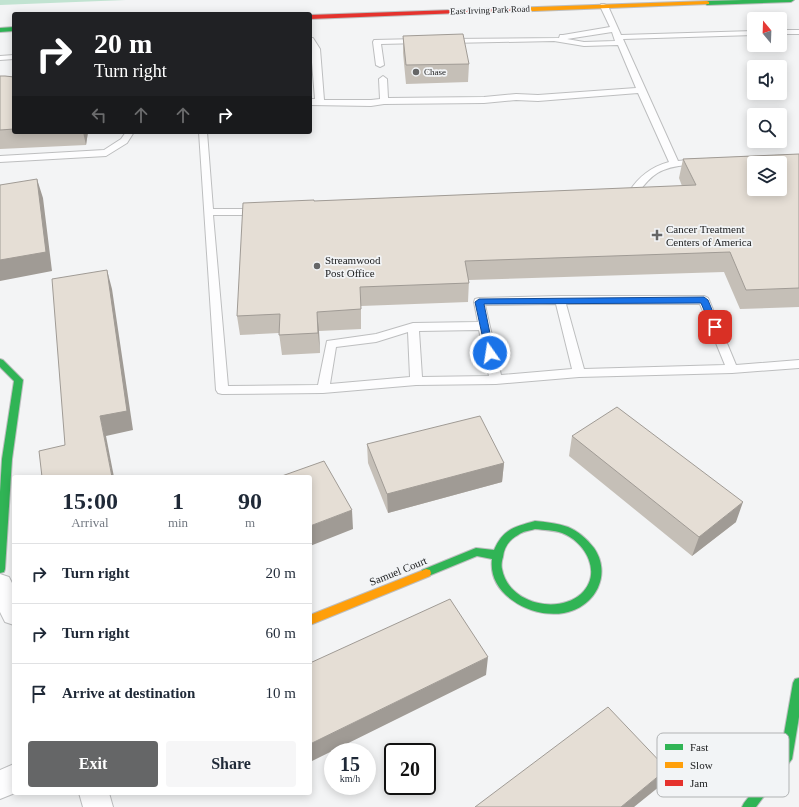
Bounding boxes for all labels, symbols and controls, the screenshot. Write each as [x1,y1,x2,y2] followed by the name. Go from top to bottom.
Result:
[450,4,531,16] street label: East Irving Park Road
[747,12,787,52] north arrow
[747,12,787,196] map controls
[28,28,80,80] icon: right
[94,28,152,59] text: 20 m
[747,60,787,100] button: sound
[94,61,167,81] text: Turn right
[411,67,421,77] marker: Chase
[424,67,446,77] place label: Chase
[88,104,110,126] icon: left
[130,104,152,126] icon: ahead
[172,104,194,126] icon: ahead
[214,104,236,126] icon: right
[747,108,787,148] button: search
[747,156,787,196] button: layers
[666,223,752,248] place label: Cancer Treatment Centers of America
[651,229,663,241] marker: Cancer Treatment Centers of America
[325,254,381,279] place label: Streamwood Post Office
[312,261,322,271] marker: Streamwood Post Office
[698,310,732,344] pin
[704,316,726,338] icon: arrive
[469,332,511,374] position arrow
[62,488,118,514] text: 15:00
[172,488,184,514] text: 1
[238,488,262,514] text: 90
[71,515,109,530] text: Arrival
[168,515,188,530] text: min
[245,515,255,530] text: m
[368,554,428,588] street label: Samuel Court
[28,563,50,585] icon: right
[62,565,129,581] text: Turn right
[266,565,296,581] text: 20 m
[28,623,50,645] icon: right
[62,625,129,641] text: Turn right
[266,625,296,641] text: 60 m
[28,683,50,705] icon: arrive
[62,685,195,701] text: Arrive at destination
[266,685,296,701] text: 10 m
[657,733,789,797] legend
[28,741,158,787] button: Exit
[166,741,296,787] button: Share
[690,741,708,753] text: Fast
[384,743,436,795] speed limit sign: 20
[340,753,360,775] text: 15
[690,759,713,771] text: Slow
[340,773,360,784] text: km/h
[690,777,708,789] text: Jam

